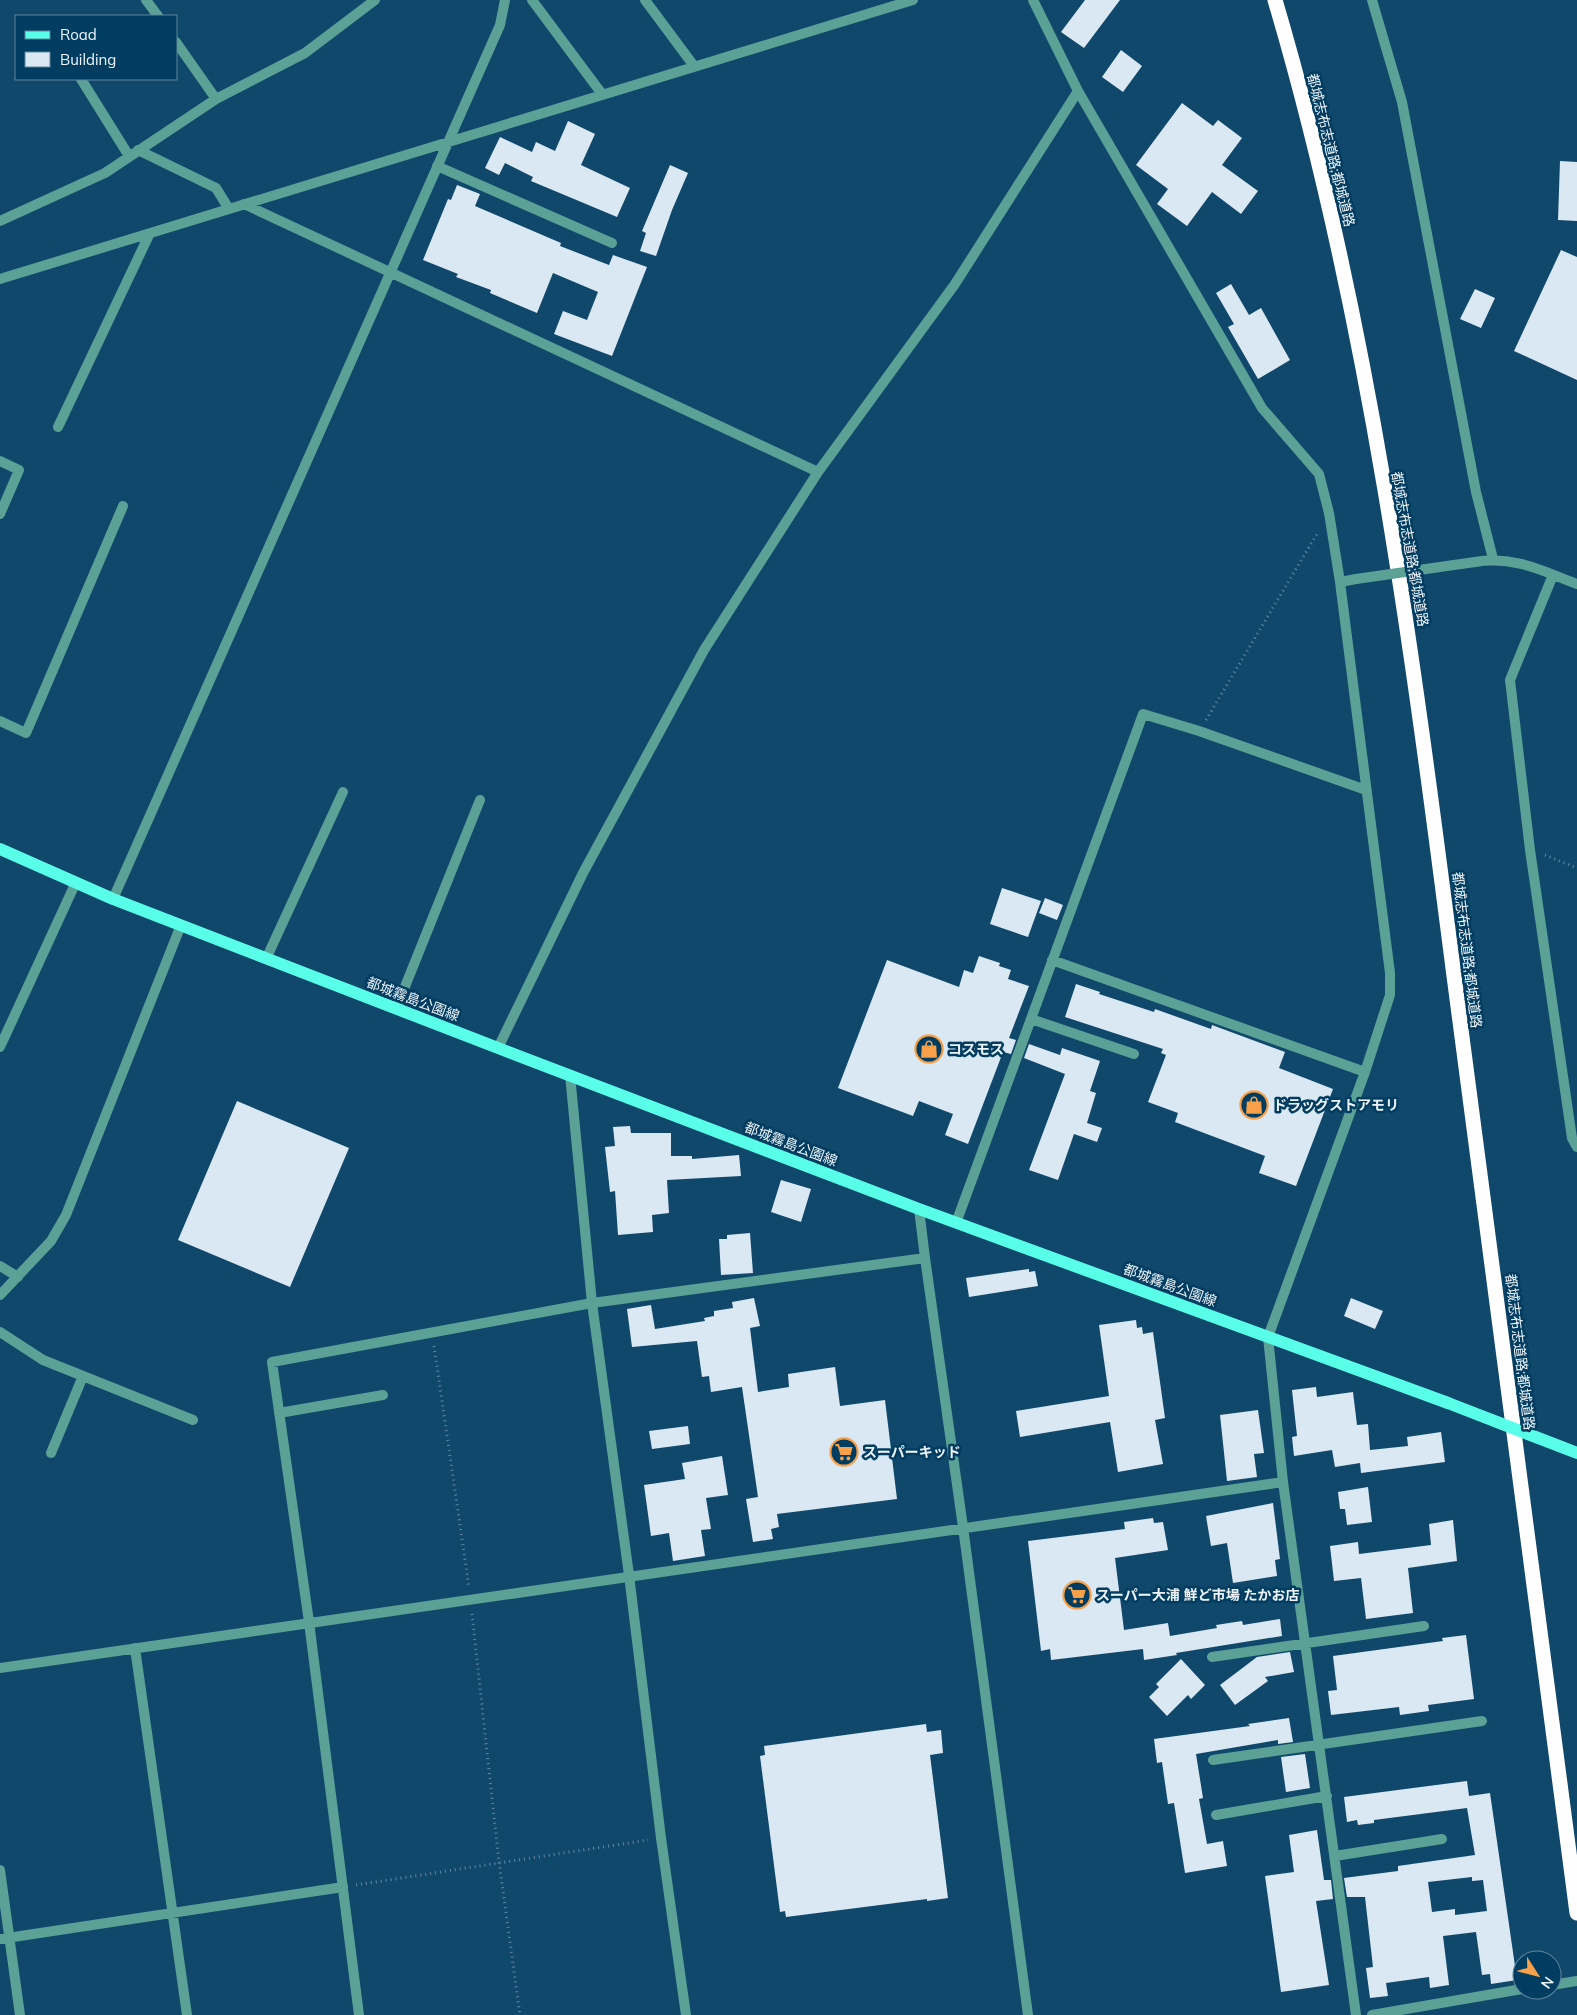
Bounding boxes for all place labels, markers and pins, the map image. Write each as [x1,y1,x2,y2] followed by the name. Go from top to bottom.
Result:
[914,1034,944,1064] shop icon: コスモス
[948,1040,1004,1058] place label: コスモス
[1239,1090,1269,1120] shop icon: ドラッグストアモリ
[1273,1096,1399,1114] place label: ドラッグストアモリ
[829,1437,859,1467] supermarket icon: スーパーキッド
[863,1443,961,1461] place label: スーパーキッド
[1062,1580,1092,1610] supermarket icon: スーパー大浦 鮮ど市場 たかお店
[1096,1586,1300,1604] place label: スーパー大浦 鮮ど市場 たかお店

